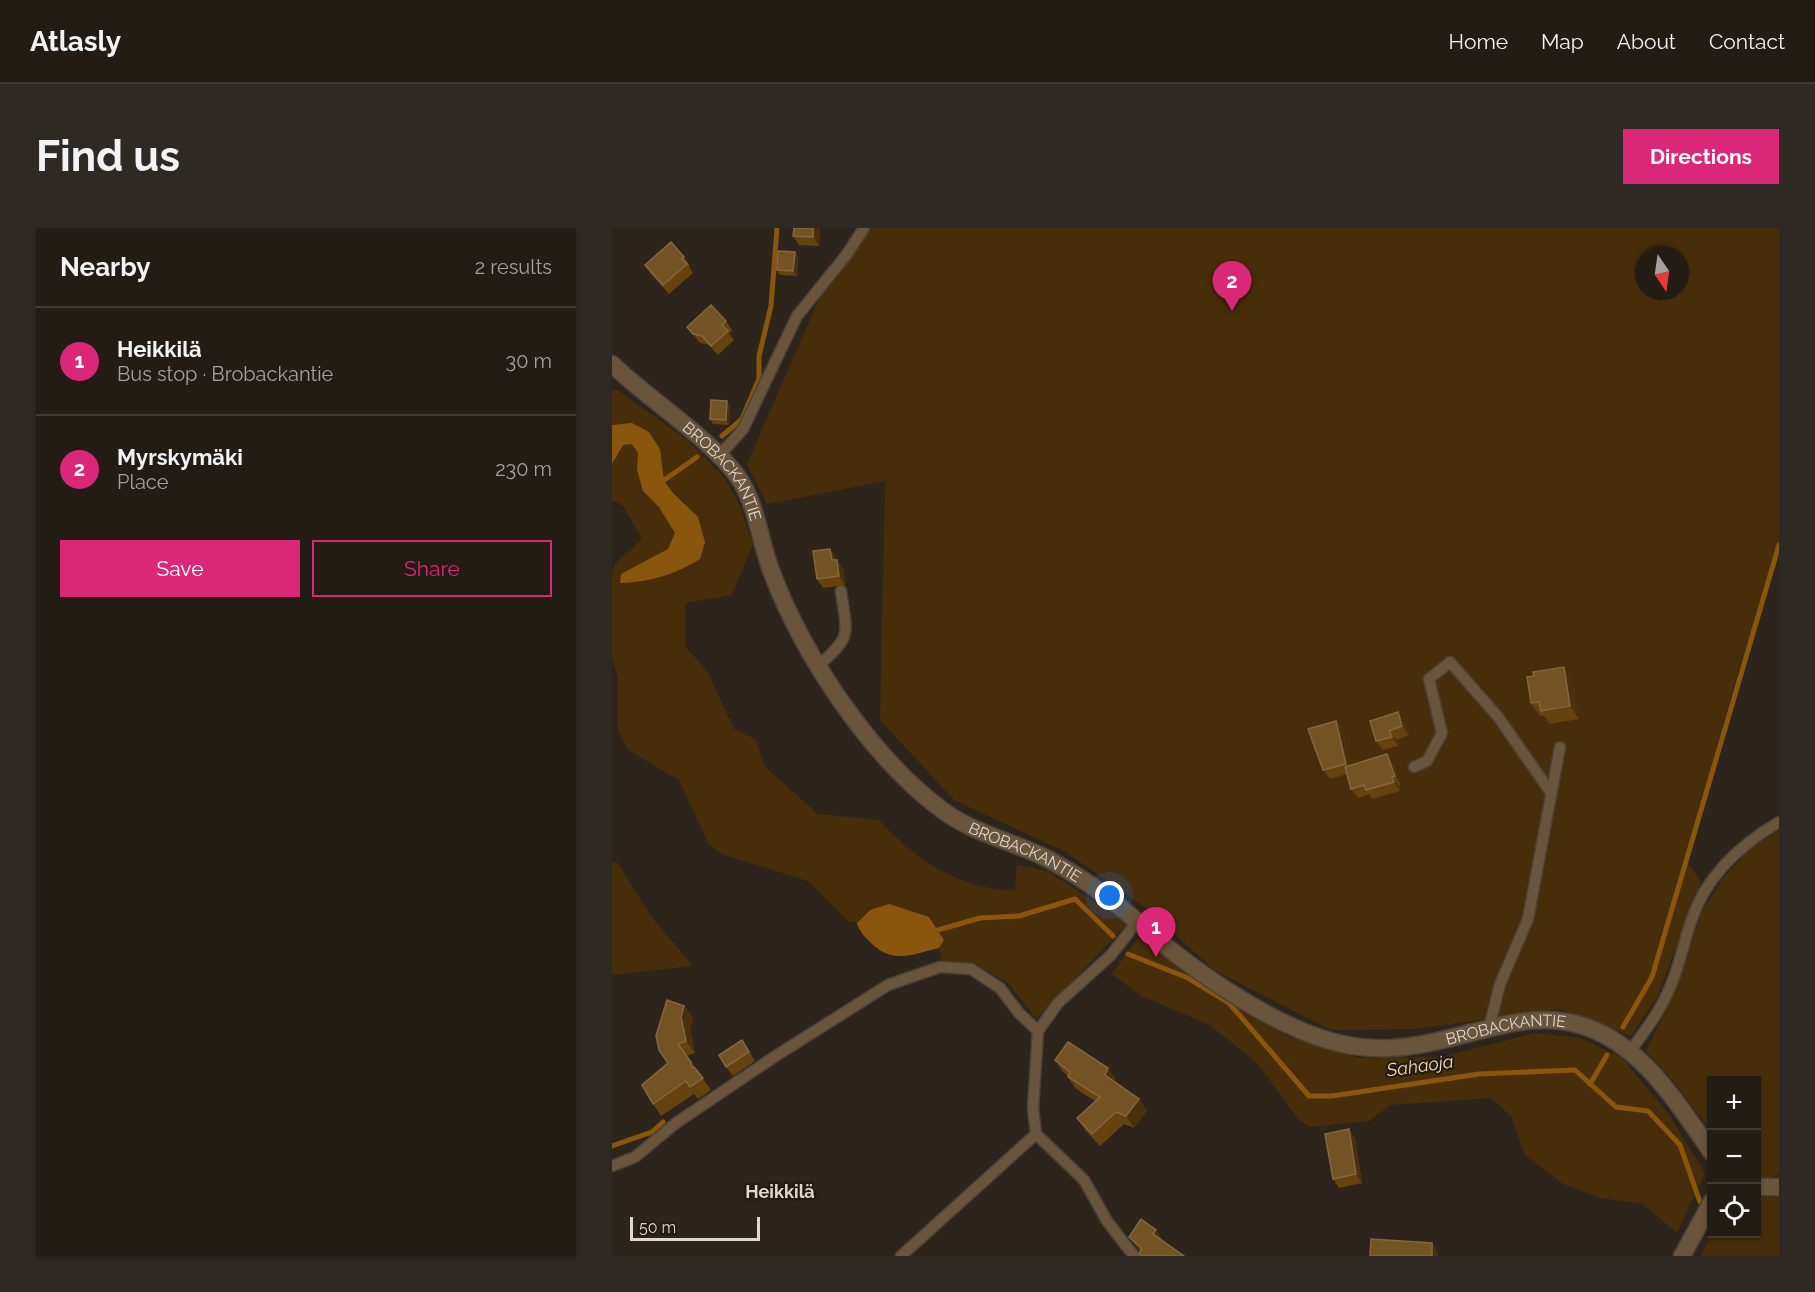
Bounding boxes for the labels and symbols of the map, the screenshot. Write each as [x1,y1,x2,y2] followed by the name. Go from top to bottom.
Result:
[1635,246,1689,300] north arrow
[1212,262,1252,311] pin: 2
[679,418,765,523] street label: BROBACKANTIE
[965,818,1085,887] street label: BROBACKANTIE
[1095,881,1124,910] your location
[1136,908,1176,957] pin: 1
[1444,1011,1567,1049] street label: BROBACKANTIE
[1384,1050,1455,1081] water label: Sahaoja
[745,1181,815,1202] district label: Heikkilä
[630,1214,760,1242] scale bar

